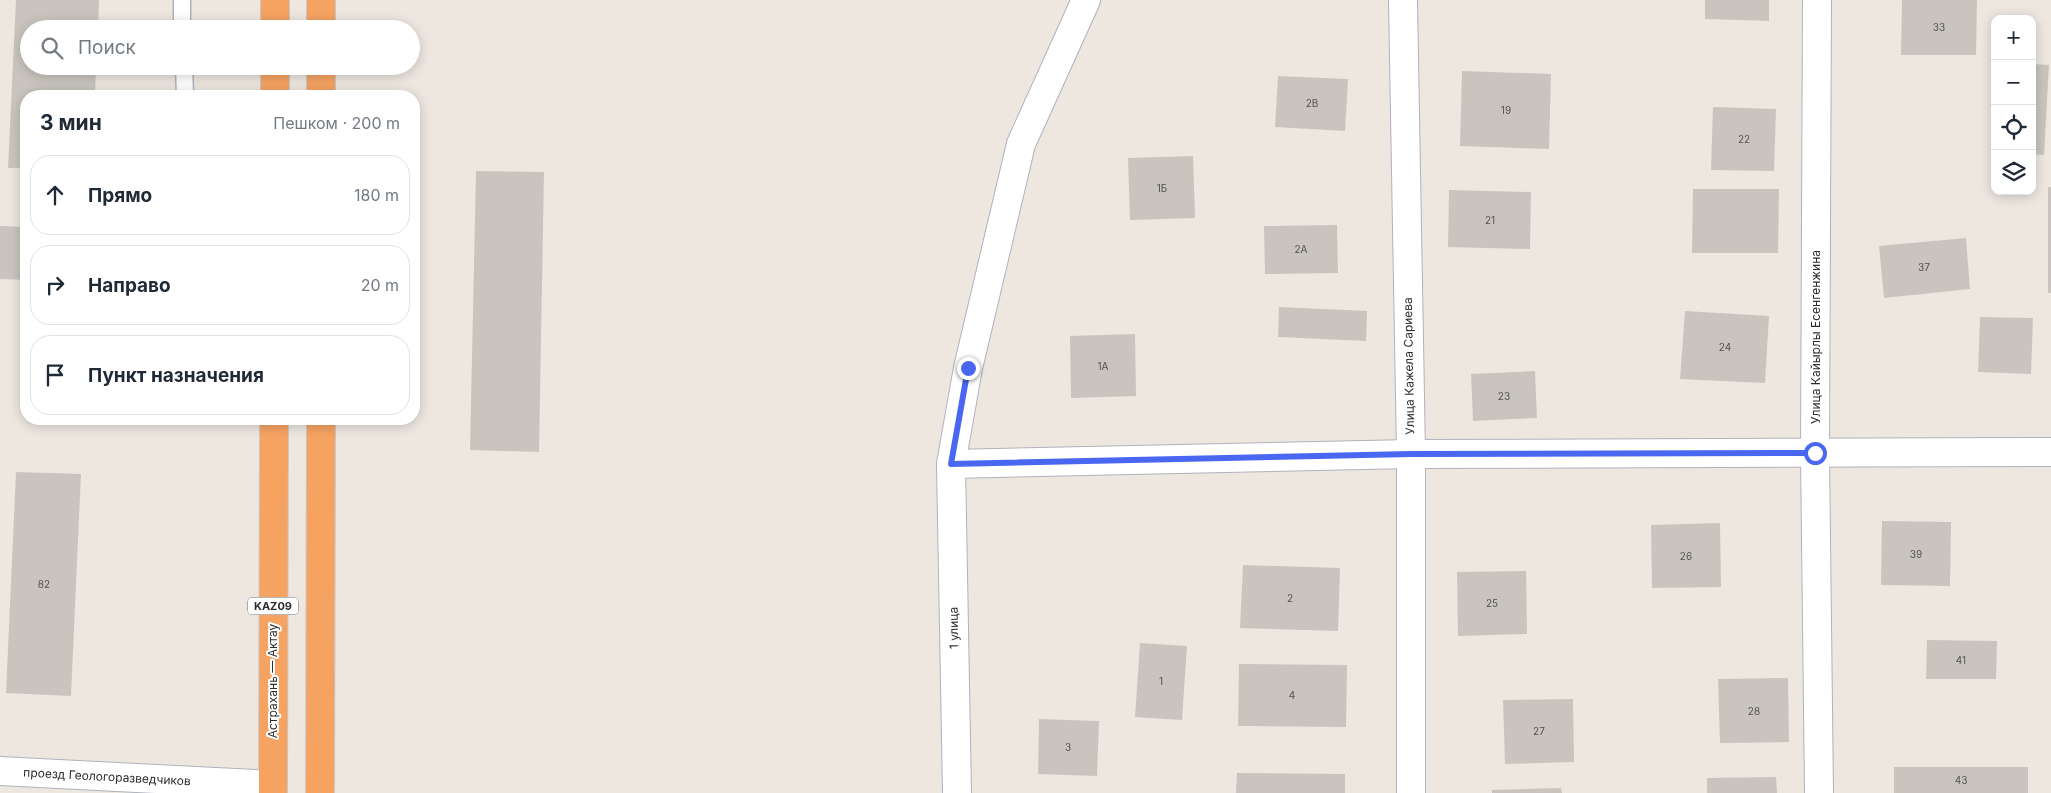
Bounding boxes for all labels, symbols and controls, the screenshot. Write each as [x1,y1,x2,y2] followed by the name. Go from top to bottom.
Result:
[1991,15,2036,195] map controls
[1991,15,2036,60] button: +
[20,20,420,75] search box
[1933,21,1945,33] house number: 33
[38,34,66,62] icon: search
[78,36,136,59] text: Поиск
[1991,60,2036,105] button: −
[1306,97,1318,109] house number: 2В
[1501,104,1511,116] house number: 19
[1991,105,2036,150] button: locate
[40,110,102,135] text: 3 мин
[273,113,400,133] text: Пешком · 200 m
[1738,133,1750,145] house number: 22
[1991,150,2036,195] button: layers
[41,181,69,209] icon: ahead
[1157,182,1167,194] house number: 1Б
[88,184,152,207] text: Прямо
[354,185,399,205] text: 180 m
[1485,214,1495,226] house number: 21
[1295,243,1308,255] house number: 2А
[1808,250,1823,424] street label: Улица Кайырлы Есенгенжина
[1918,261,1930,273] house number: 37
[41,271,69,299] icon: right
[88,274,171,297] text: Направо
[361,275,399,295] text: 20 m
[1400,297,1417,435] street label: Улица Кажела Сариева
[1719,341,1731,353] house number: 24
[957,357,980,380] route end
[1098,360,1109,372] house number: 1А
[41,361,69,389] icon: arrive
[88,364,264,387] text: Пункт назначения
[1498,390,1510,402] house number: 23
[1804,442,1827,465] route start
[1910,548,1922,560] house number: 39
[1680,550,1692,562] house number: 26
[38,578,50,590] house number: 82
[1287,592,1293,604] house number: 2
[1486,597,1498,609] house number: 25
[248,598,298,614] road number: KAZ09
[946,607,961,649] street label: 1 улица
[265,623,280,738] street label: Астрахань — Актау
[1956,654,1966,666] house number: 41
[1159,675,1163,687] house number: 1
[1289,689,1295,701] house number: 4
[1748,705,1760,717] house number: 28
[1533,725,1545,737] house number: 27
[1065,741,1071,753] house number: 3
[23,765,191,788] street label: проезд Геологоразведчиков
[1955,774,1967,786] house number: 43

